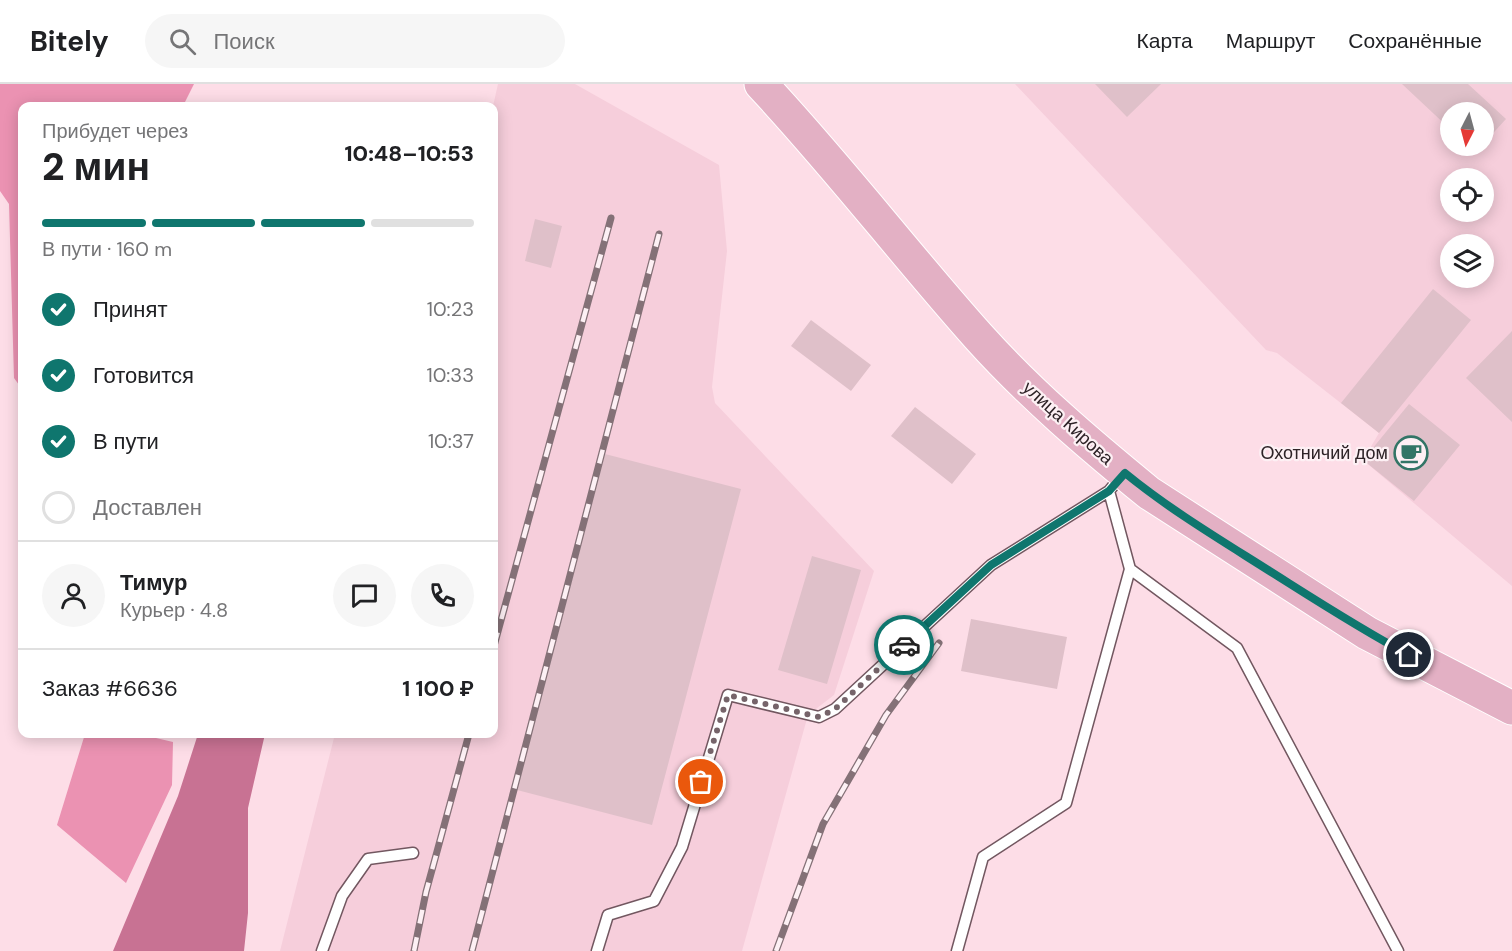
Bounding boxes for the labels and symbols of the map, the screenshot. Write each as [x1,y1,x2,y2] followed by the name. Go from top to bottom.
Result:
[1440,102,1494,156] north arrow
[1018,376,1119,471] street label: улица Кирова
[1393,435,1429,471] cafe icon: Охотничий дом
[1260,441,1388,465] place label: Охотничий дом
[874,615,934,675] courier
[1383,629,1434,680] pin
[675,756,726,807] pin

